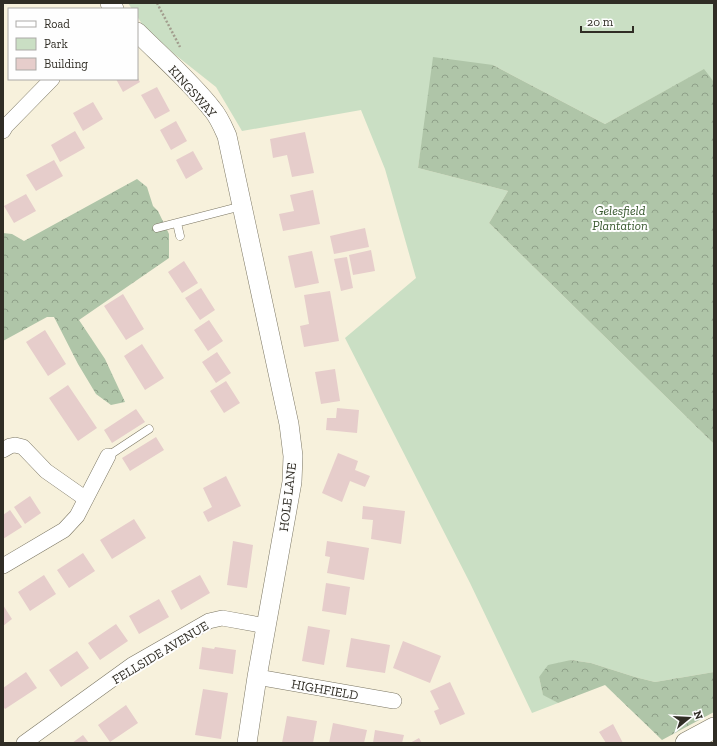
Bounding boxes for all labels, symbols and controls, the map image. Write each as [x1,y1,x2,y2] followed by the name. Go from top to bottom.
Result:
[8,8,138,80] legend
[581,8,633,34] scale bar
[587,15,614,29] text: 20 m
[44,17,70,31] text: Road
[44,37,69,51] text: Park
[44,57,88,71] text: Building
[165,62,220,120] street label: KINGSWAY
[592,203,648,233] park label: Gelesfield Plantation
[276,461,299,532] street label: HOLE LANE
[109,618,211,687] street label: FELLSIDE AVENUE
[290,676,360,703] street label: HIGHFIELD
[669,698,709,738] north arrow
[691,709,706,722] text: N

